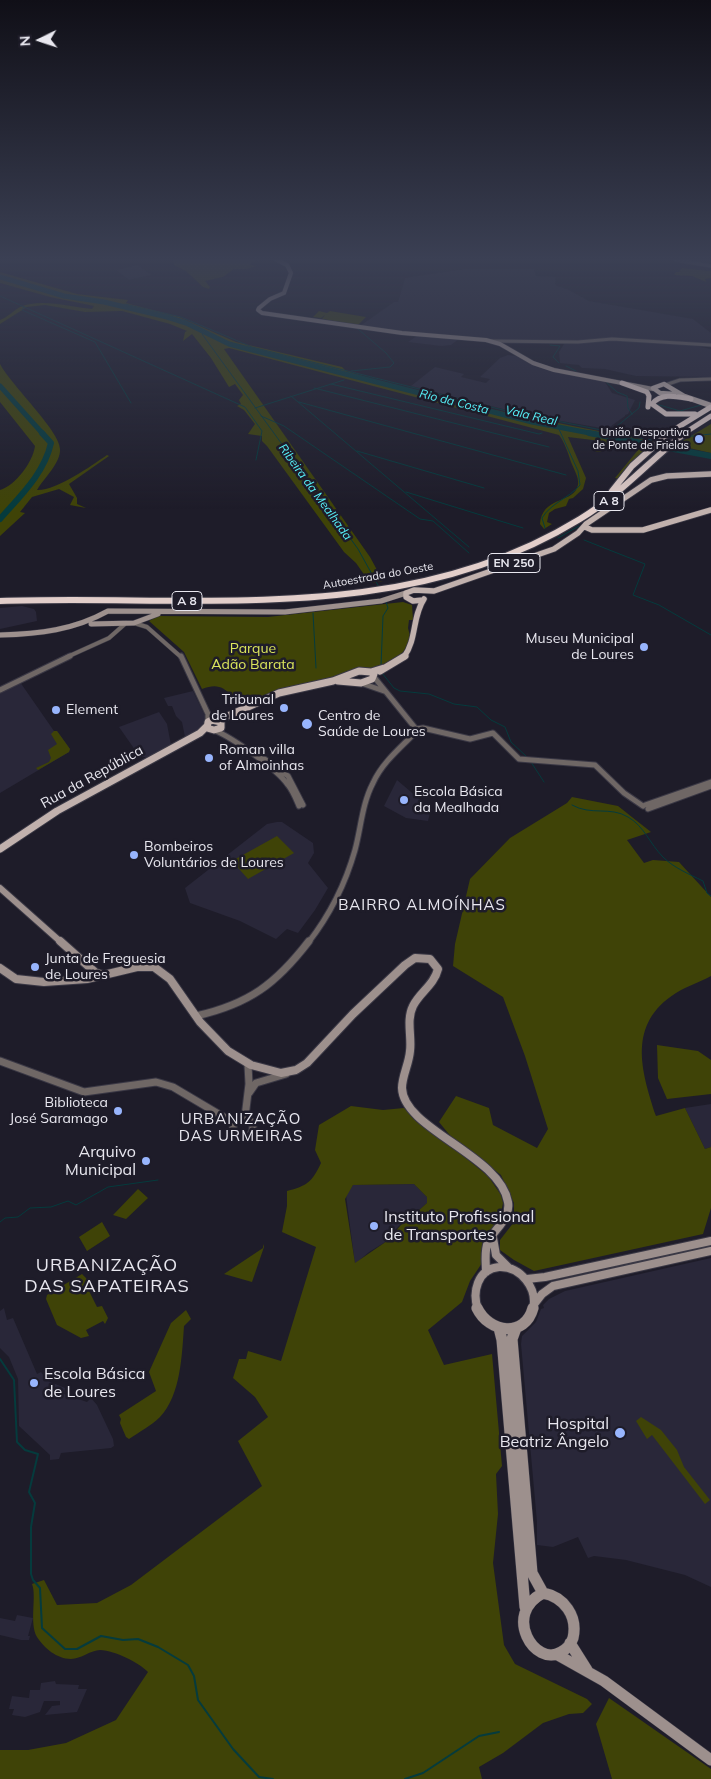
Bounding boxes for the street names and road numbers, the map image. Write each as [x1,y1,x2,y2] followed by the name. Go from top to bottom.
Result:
[594,492,624,511] road number: A 8
[488,554,540,572] road number: EN 250
[322,560,434,592] street label: Autoestrada do Oeste
[172,592,202,610] road number: A 8
[38,742,146,812] street label: Rua da República

